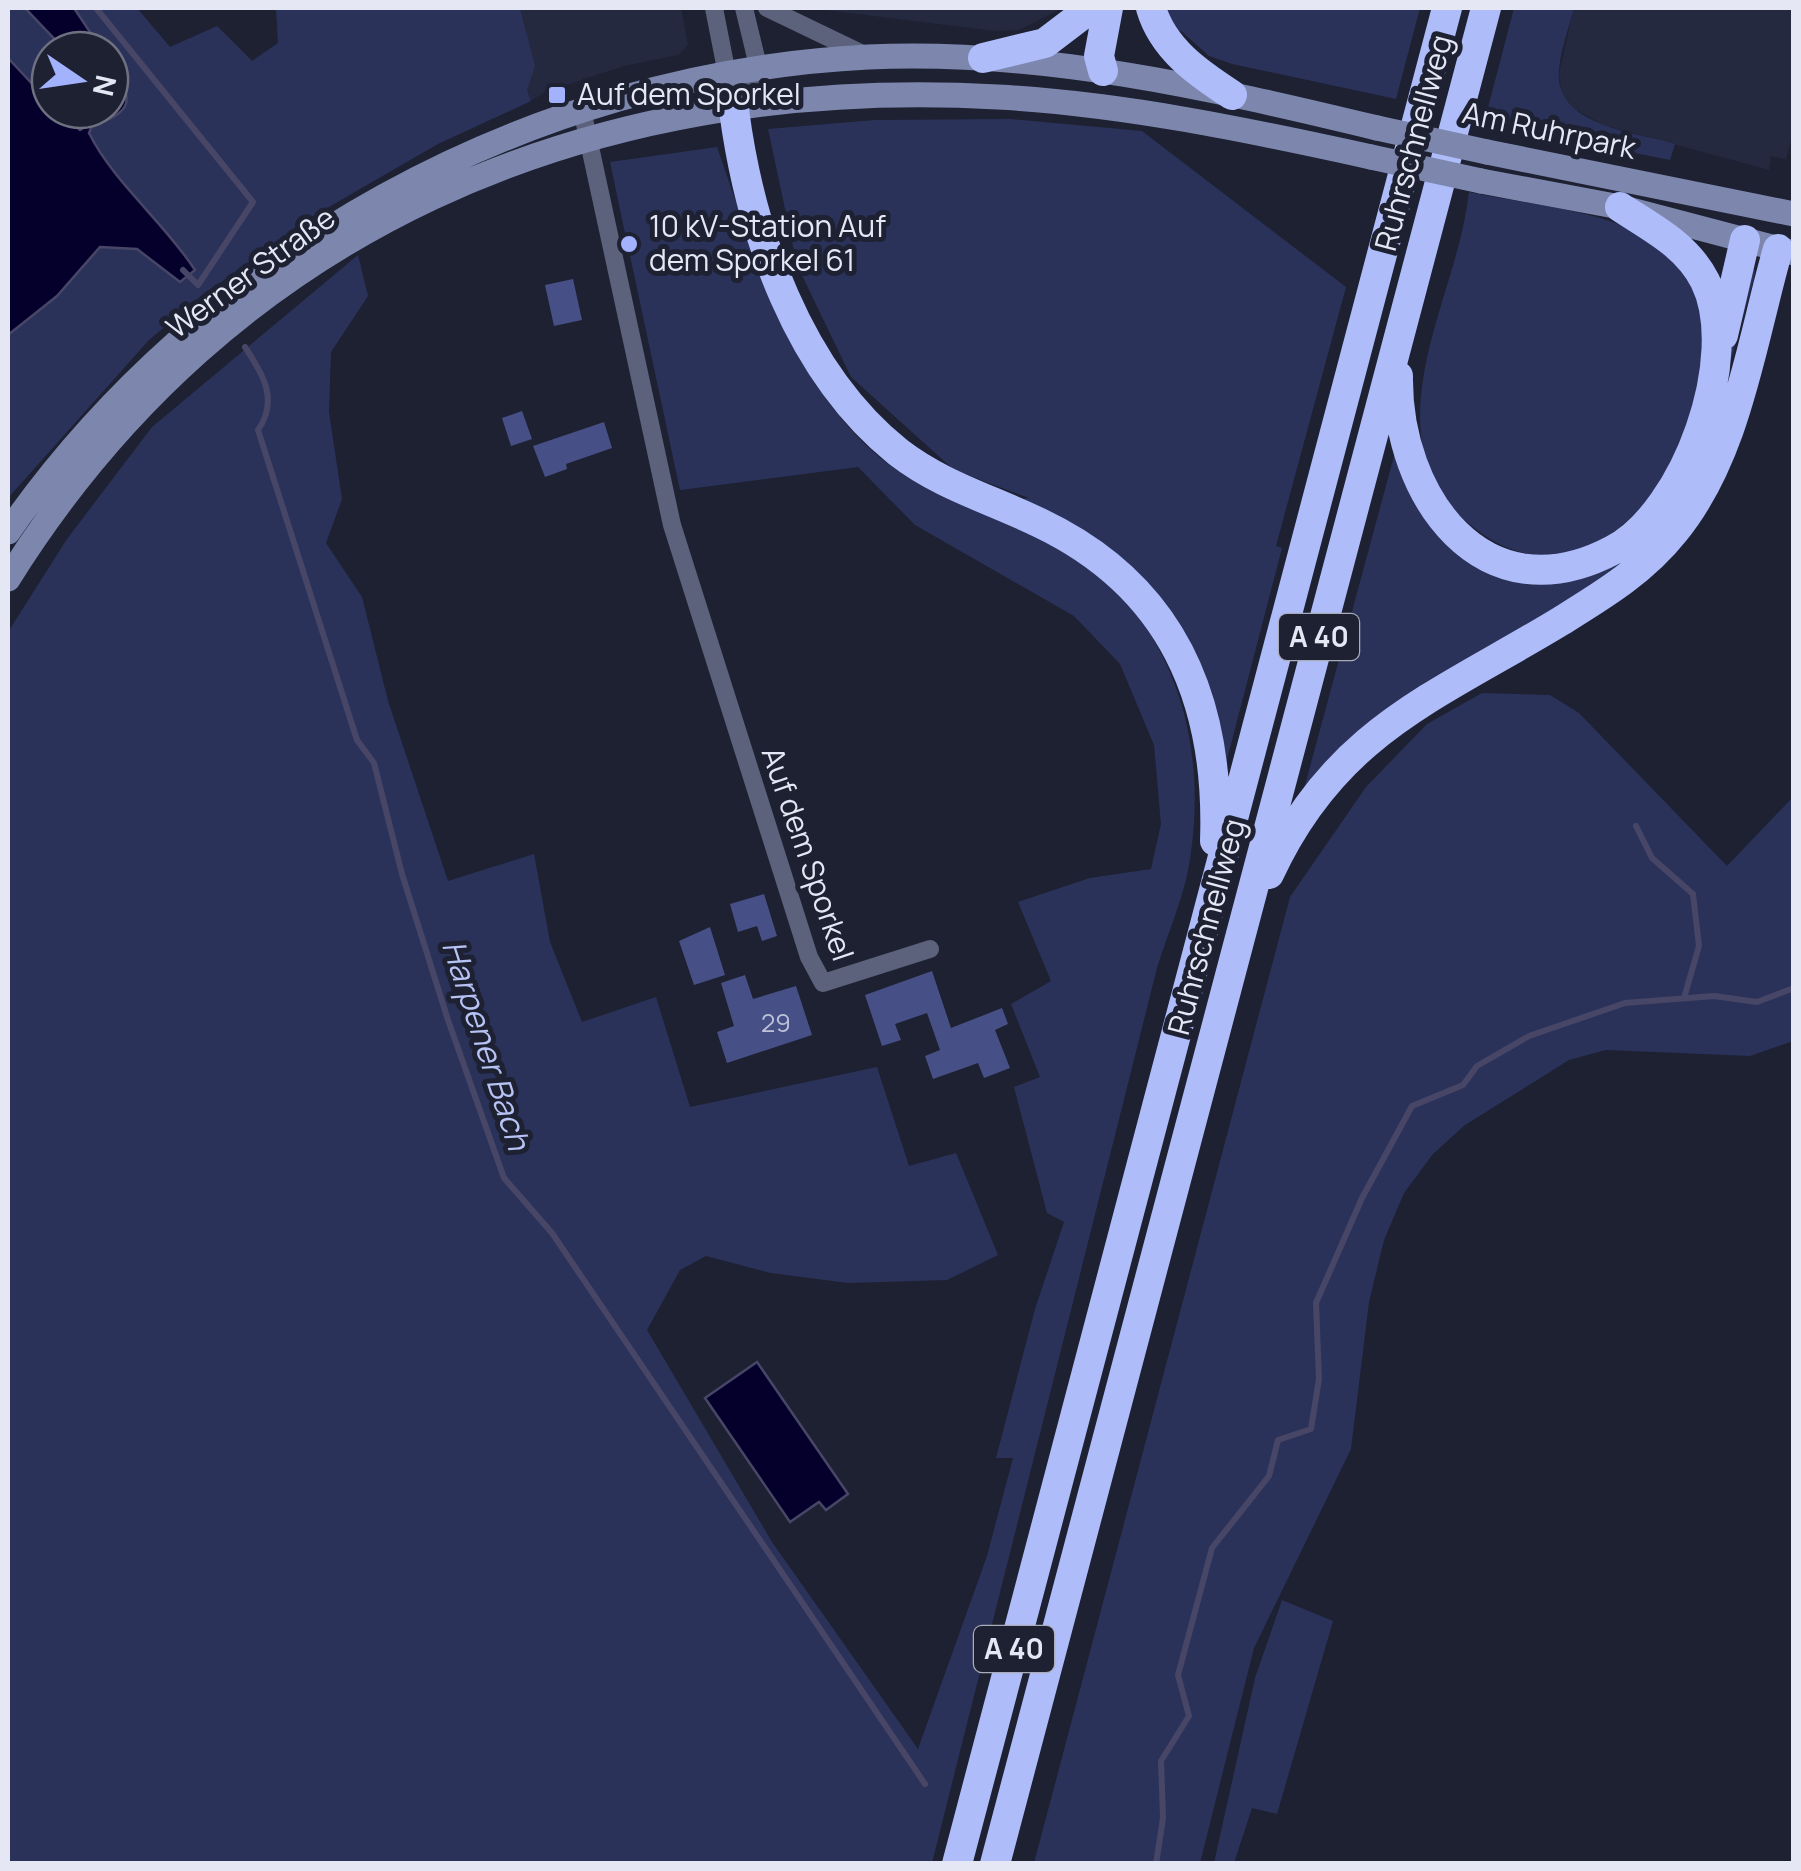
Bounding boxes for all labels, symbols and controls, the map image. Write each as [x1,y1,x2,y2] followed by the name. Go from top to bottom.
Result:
[30,30,130,130] north arrow
[1364,30,1461,255] street label: Ruhrschnellweg
[85,72,126,100] text: N
[577,73,801,114] place label: Auf dem Sporkel
[546,84,568,106] marker: Auf dem Sporkel
[1459,91,1641,168] street label: Am Ruhrpark
[157,197,343,347] street label: Werner Straße
[649,205,886,280] place label: 10 kV-Station Auf dem Sporkel 61
[618,233,640,255] marker: 10 kV-Station Auf dem Sporkel 61
[1279,614,1359,660] road number: A 40
[753,741,864,966] street label: Auf dem Sporkel
[1157,814,1254,1039] street label: Ruhrschnellweg
[432,934,542,1156] water label: Harpener Bach
[761,1005,791,1040] house number: 29
[974,1626,1054,1672] road number: A 40

